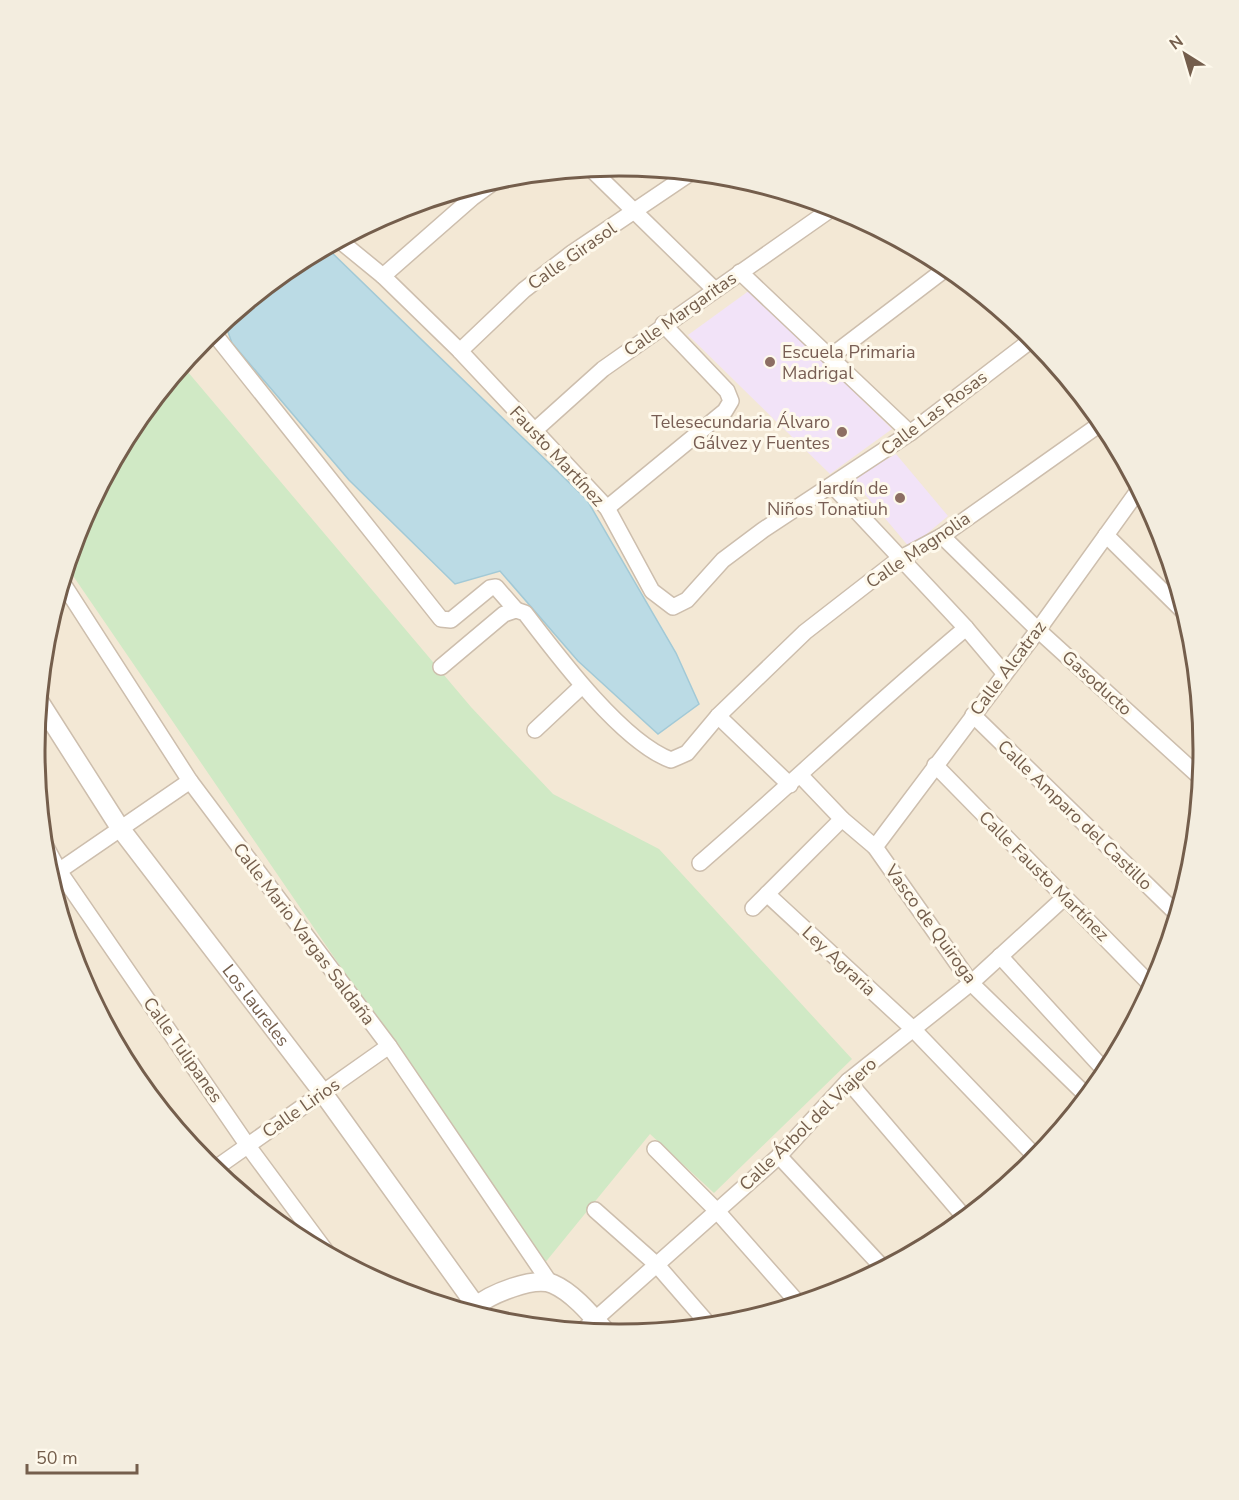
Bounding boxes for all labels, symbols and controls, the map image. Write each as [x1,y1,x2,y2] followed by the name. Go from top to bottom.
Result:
[1155,24,1215,84] north arrow
[1165,30,1188,55] text: N
[523,216,622,295] street label: Calle Girasol
[619,266,741,362] street label: Calle Margaritas
[782,340,915,385] place label: Escuela Primaria Madrigal
[763,355,777,369] marker: Escuela Primaria Madrigal
[876,365,992,461] street label: Calle Las Rosas
[504,401,610,511] street label: Fausto Martínez
[651,410,830,455] place label: Telesecundaria Álvaro Gálvez y Fuentes
[835,425,849,439] marker: Telesecundaria Álvaro Gálvez y Fuentes
[767,476,888,521] place label: Jardín de Niños Tonatiuh
[893,491,907,505] marker: Jardín de Niños Tonatiuh
[861,506,975,594] street label: Calle Magnolia
[964,616,1052,720] street label: Calle Alcatraz
[1057,645,1137,721] street label: Gasoducto
[992,735,1158,895] street label: Calle Amparo del Castillo
[974,806,1114,946] street label: Calle Fausto Martínez
[227,838,381,1030] street label: Calle Mario Vargas Saldaña
[879,859,982,988] street label: Vasco de Quiroga
[797,921,881,1001] street label: Ley Agraria
[217,959,295,1051] street label: Los laureles
[138,992,228,1108] street label: Calle Tulipanes
[734,1052,882,1196] street label: Calle Árbol del Viajero
[258,1073,344,1143] street label: Calle Lirios
[27,1437,136,1475] scale bar
[36,1446,78,1470] text: 50 m

